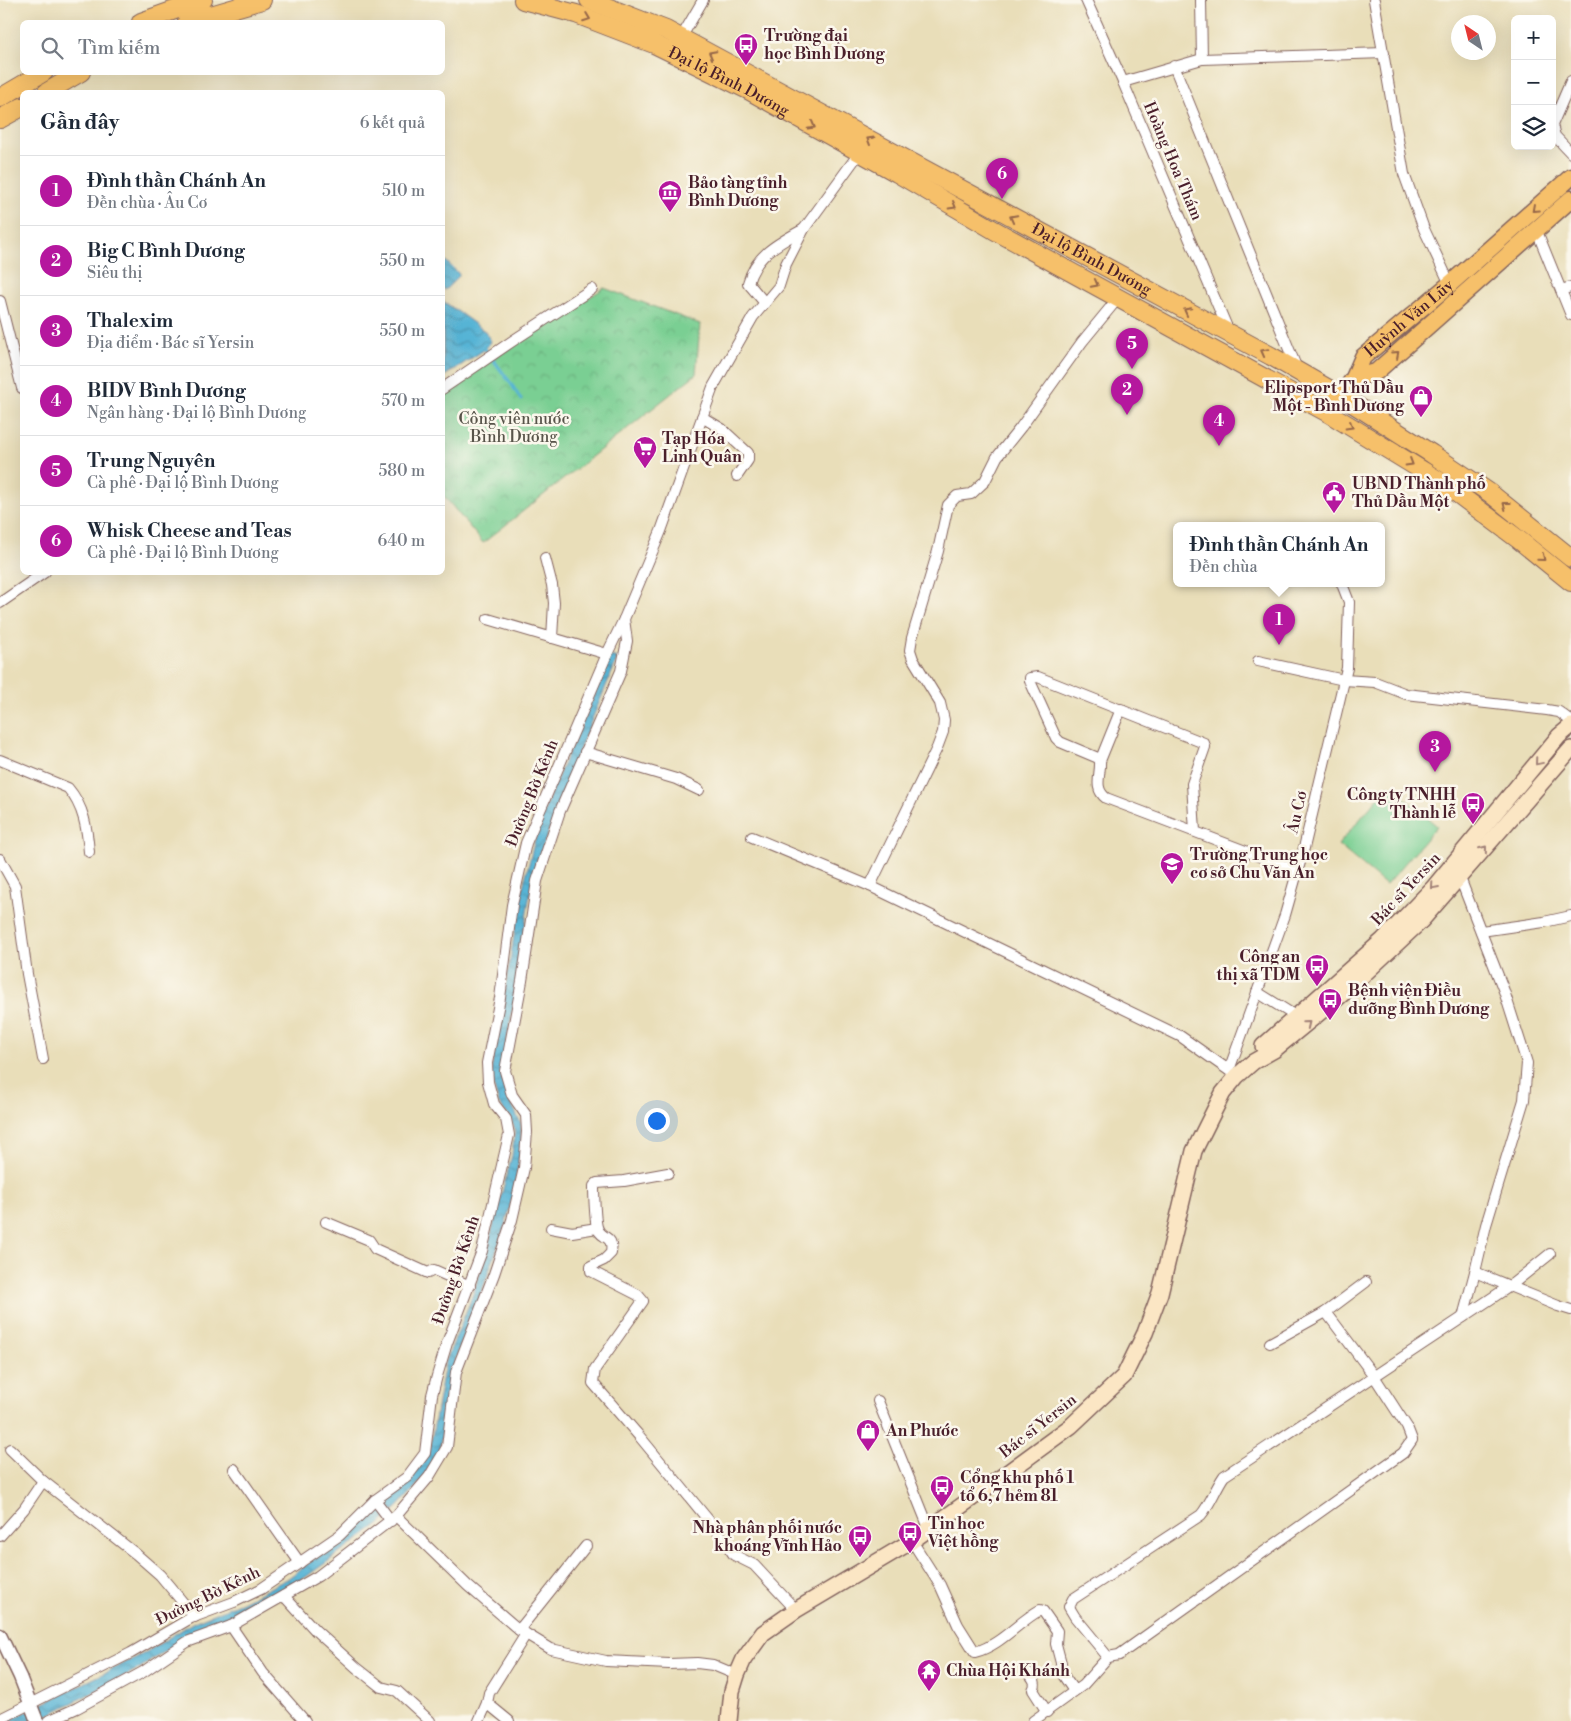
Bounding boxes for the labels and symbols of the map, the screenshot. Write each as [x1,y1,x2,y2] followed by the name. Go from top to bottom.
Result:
[582,12,590,22] one-way arrow
[1451,15,1496,60] north arrow
[764,26,885,64] place label: Trường đại học Bình Dương
[733,32,759,66] bus stop icon: Trường đại học Bình Dương
[665,42,793,121] street label: Đại lộ Bình Dương
[708,51,717,61] one-way arrow
[1139,99,1207,223] street label: Hoàng Hoa Thám
[807,119,816,129] one-way arrow
[866,136,875,146] one-way arrow
[986,158,1018,199] pin: 6
[688,173,787,211] place label: Bảo tàng tỉnh Bình Dương
[657,179,683,213] museum icon: Bảo tàng tỉnh Bình Dương
[948,200,957,210] one-way arrow
[1531,203,1540,212] one-way arrow
[1009,214,1018,224] one-way arrow
[1028,219,1156,300] street label: Đại lộ Bình Dương
[1360,275,1458,362] street label: Huỳnh Văn Lũy
[1090,278,1099,288] one-way arrow
[1183,307,1192,317] one-way arrow
[1116,328,1148,369] pin: 5
[1261,348,1270,358] one-way arrow
[1390,351,1399,360] one-way arrow
[1111,374,1143,415] pin: 2
[1264,378,1405,416] place label: Elipsport Thủ Dầu Một - Bình Dương
[1408,384,1434,418] shop icon: Elipsport Thủ Dầu Một - Bình Dương
[1203,405,1235,446] pin: 4
[459,409,570,447] park label: Công viên nước Bình Dương
[1344,419,1353,429] one-way arrow
[662,429,742,467] place label: Tạp Hóa Linh Quân
[632,435,658,469] supermarket icon: Tạp Hóa Linh Quân
[1405,456,1414,466] one-way arrow
[1352,474,1486,512] place label: UBND Thành phố Thủ Dầu Một
[1321,480,1347,514] public building icon: UBND Thành phố Thủ Dầu Một
[1503,503,1512,511] one-way arrow
[1536,552,1545,560] one-way arrow
[1263,604,1295,645] pin: 1
[1419,731,1451,772] pin: 3
[501,736,563,850] street label: Đường Bờ Kênh
[1535,756,1544,765] one-way arrow
[1347,785,1456,823] place label: Công ty TNHH Thành lễ
[1280,788,1312,836] street label: Âu Cơ
[1460,791,1486,825] bus stop icon: Công ty TNHH Thành lễ
[1190,845,1328,883] place label: Trường Trung học cơ sở Chu Văn An
[1479,845,1488,854] one-way arrow
[1366,848,1445,930] street label: Bác sĩ Yersin
[1159,851,1185,885] school or university icon: Trường Trung học cơ sở Chu Văn An
[1431,880,1440,889] one-way arrow
[1216,947,1300,985] place label: Công an thị xã TDM
[1304,953,1330,987] bus stop icon: Công an thị xã TDM
[1348,981,1490,1019] place label: Bệnh viện Điều dưỡng Bình Dương
[1317,987,1343,1021] bus stop icon: Bệnh viện Điều dưỡng Bình Dương
[1301,1020,1310,1029] one-way arrow
[644,1108,670,1134] your location
[428,1212,484,1327] street label: Đường Bờ Kênh
[995,1389,1081,1463] street label: Bác sĩ Yersin
[855,1418,881,1452] shop icon: An Phước
[885,1421,958,1441] place label: An Phước
[960,1468,1074,1506] place label: Cổng khu phố 1 tổ 6,7 hẻm 81
[929,1474,955,1508] bus stop icon: Cổng khu phố 1 tổ 6,7 hẻm 81
[927,1514,999,1552] place label: Tin học Việt hồng
[693,1518,842,1556] place label: Nhà phân phối nước khoáng Vĩnh Hảo
[897,1520,923,1554] bus stop icon: Tin học Việt hồng
[847,1524,873,1558] bus stop icon: Nhà phân phối nước khoáng Vĩnh Hảo
[152,1562,264,1630] street label: Đường Bờ Kênh
[916,1658,942,1692] temple icon: Chùa Hội Khánh
[946,1661,1070,1681] place label: Chùa Hội Khánh

